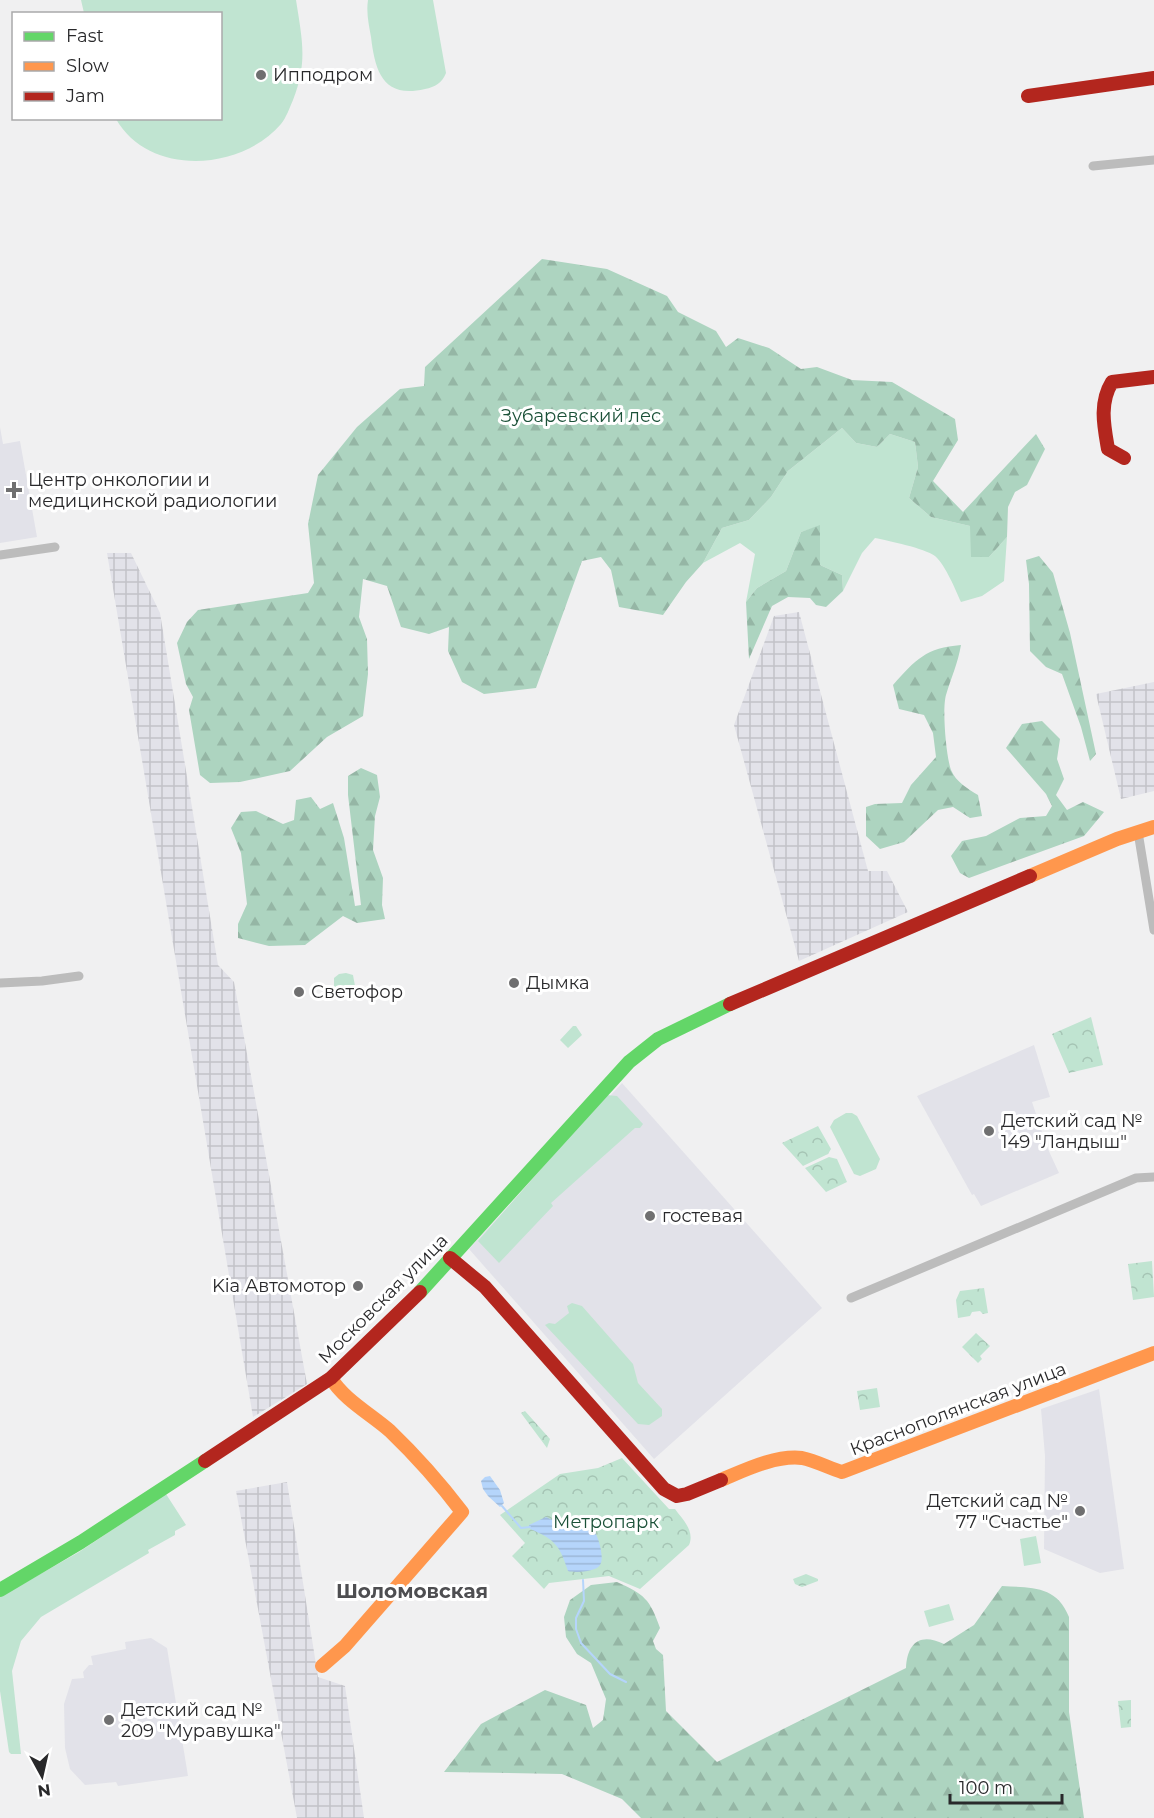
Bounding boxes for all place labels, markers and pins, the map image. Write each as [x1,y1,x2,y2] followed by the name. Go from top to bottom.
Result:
[273,64,373,86] place label: Ипподром
[254,68,268,82] marker: Ипподром
[28,469,277,512] place label: Центр онкологии и медицинской радиологии
[5,481,23,499] marker: Центр онкологии и медицинской радиологии
[526,972,589,994] place label: Дымка
[507,976,521,990] marker: Дымка
[311,981,403,1003] place label: Светофор
[292,985,306,999] marker: Светофор
[1001,1110,1143,1153] place label: Детский сад № 149 "Ландыш"
[982,1124,996,1138] marker: Детский сад № 149 "Ландыш"
[662,1205,743,1227] place label: гостевая
[643,1209,657,1223] marker: гостевая
[212,1275,346,1297] place label: Kia Автомотор
[351,1279,365,1293] marker: Kia Автомотор
[926,1490,1068,1533] place label: Детский сад № 77 "Счастье"
[1073,1504,1087,1518] marker: Детский сад № 77 "Счастье"
[121,1699,281,1742] place label: Детский сад № 209 "Муравушка"
[102,1713,116,1727] marker: Детский сад № 209 "Муравушка"

